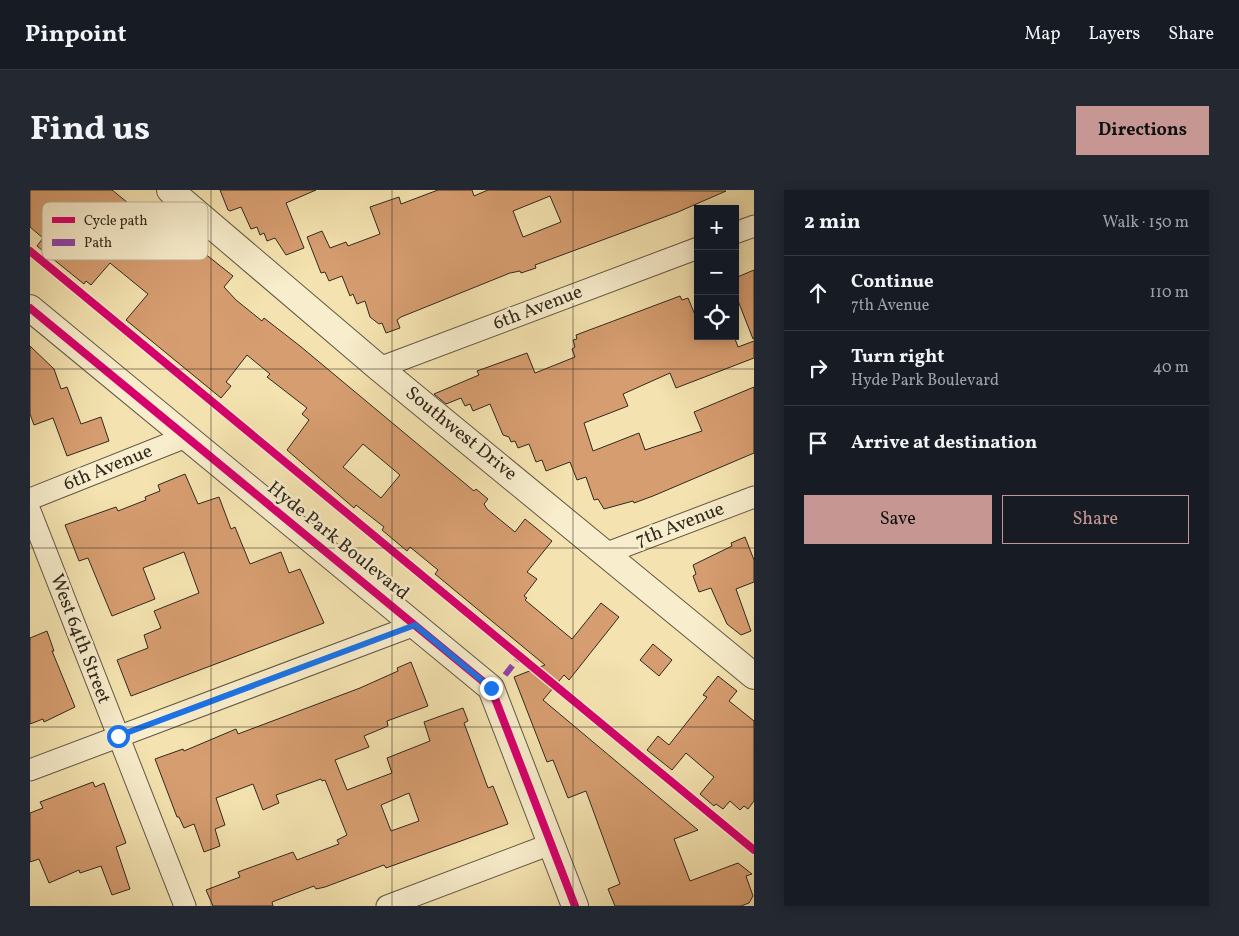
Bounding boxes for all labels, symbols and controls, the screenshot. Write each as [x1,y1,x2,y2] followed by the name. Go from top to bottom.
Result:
[25,18,127,52] text: Pinpoint
[1024,22,1060,47] text: Map
[1088,22,1140,47] text: Layers
[1168,22,1214,47] text: Share
[30,106,150,154] text: Find us
[1076,106,1209,155] button: Directions
[42,202,208,260] legend
[694,205,739,340] map controls
[694,205,739,250] button: +
[804,208,861,237] text: 2 min
[84,212,148,231] text: Cycle path
[1103,212,1189,234] text: Walk · 150 m
[84,234,112,253] text: Path
[694,250,739,295] button: −
[851,269,934,295] text: Continue
[490,279,586,337] street label: 6th Avenue
[804,279,832,307] icon: ahead
[1150,282,1189,304] text: 110 m
[694,295,739,340] button: locate
[851,295,929,317] text: 7th Avenue
[851,344,944,370] text: Turn right
[804,354,832,382] icon: right
[1153,357,1189,379] text: 40 m
[851,370,999,392] text: Hyde Park Boulevard
[400,381,522,487] street label: Southwest Drive
[804,429,832,457] icon: arrive
[851,430,1037,456] text: Arrive at destination
[60,438,156,498] street label: 6th Avenue
[261,476,415,606] street label: Hyde Park Boulevard
[804,495,992,544] button: Save
[1002,495,1189,544] button: Share
[632,496,728,554] street label: 7th Avenue
[43,570,117,708] street label: West 64th Street
[480,677,503,700] route end
[107,725,130,748] route start

